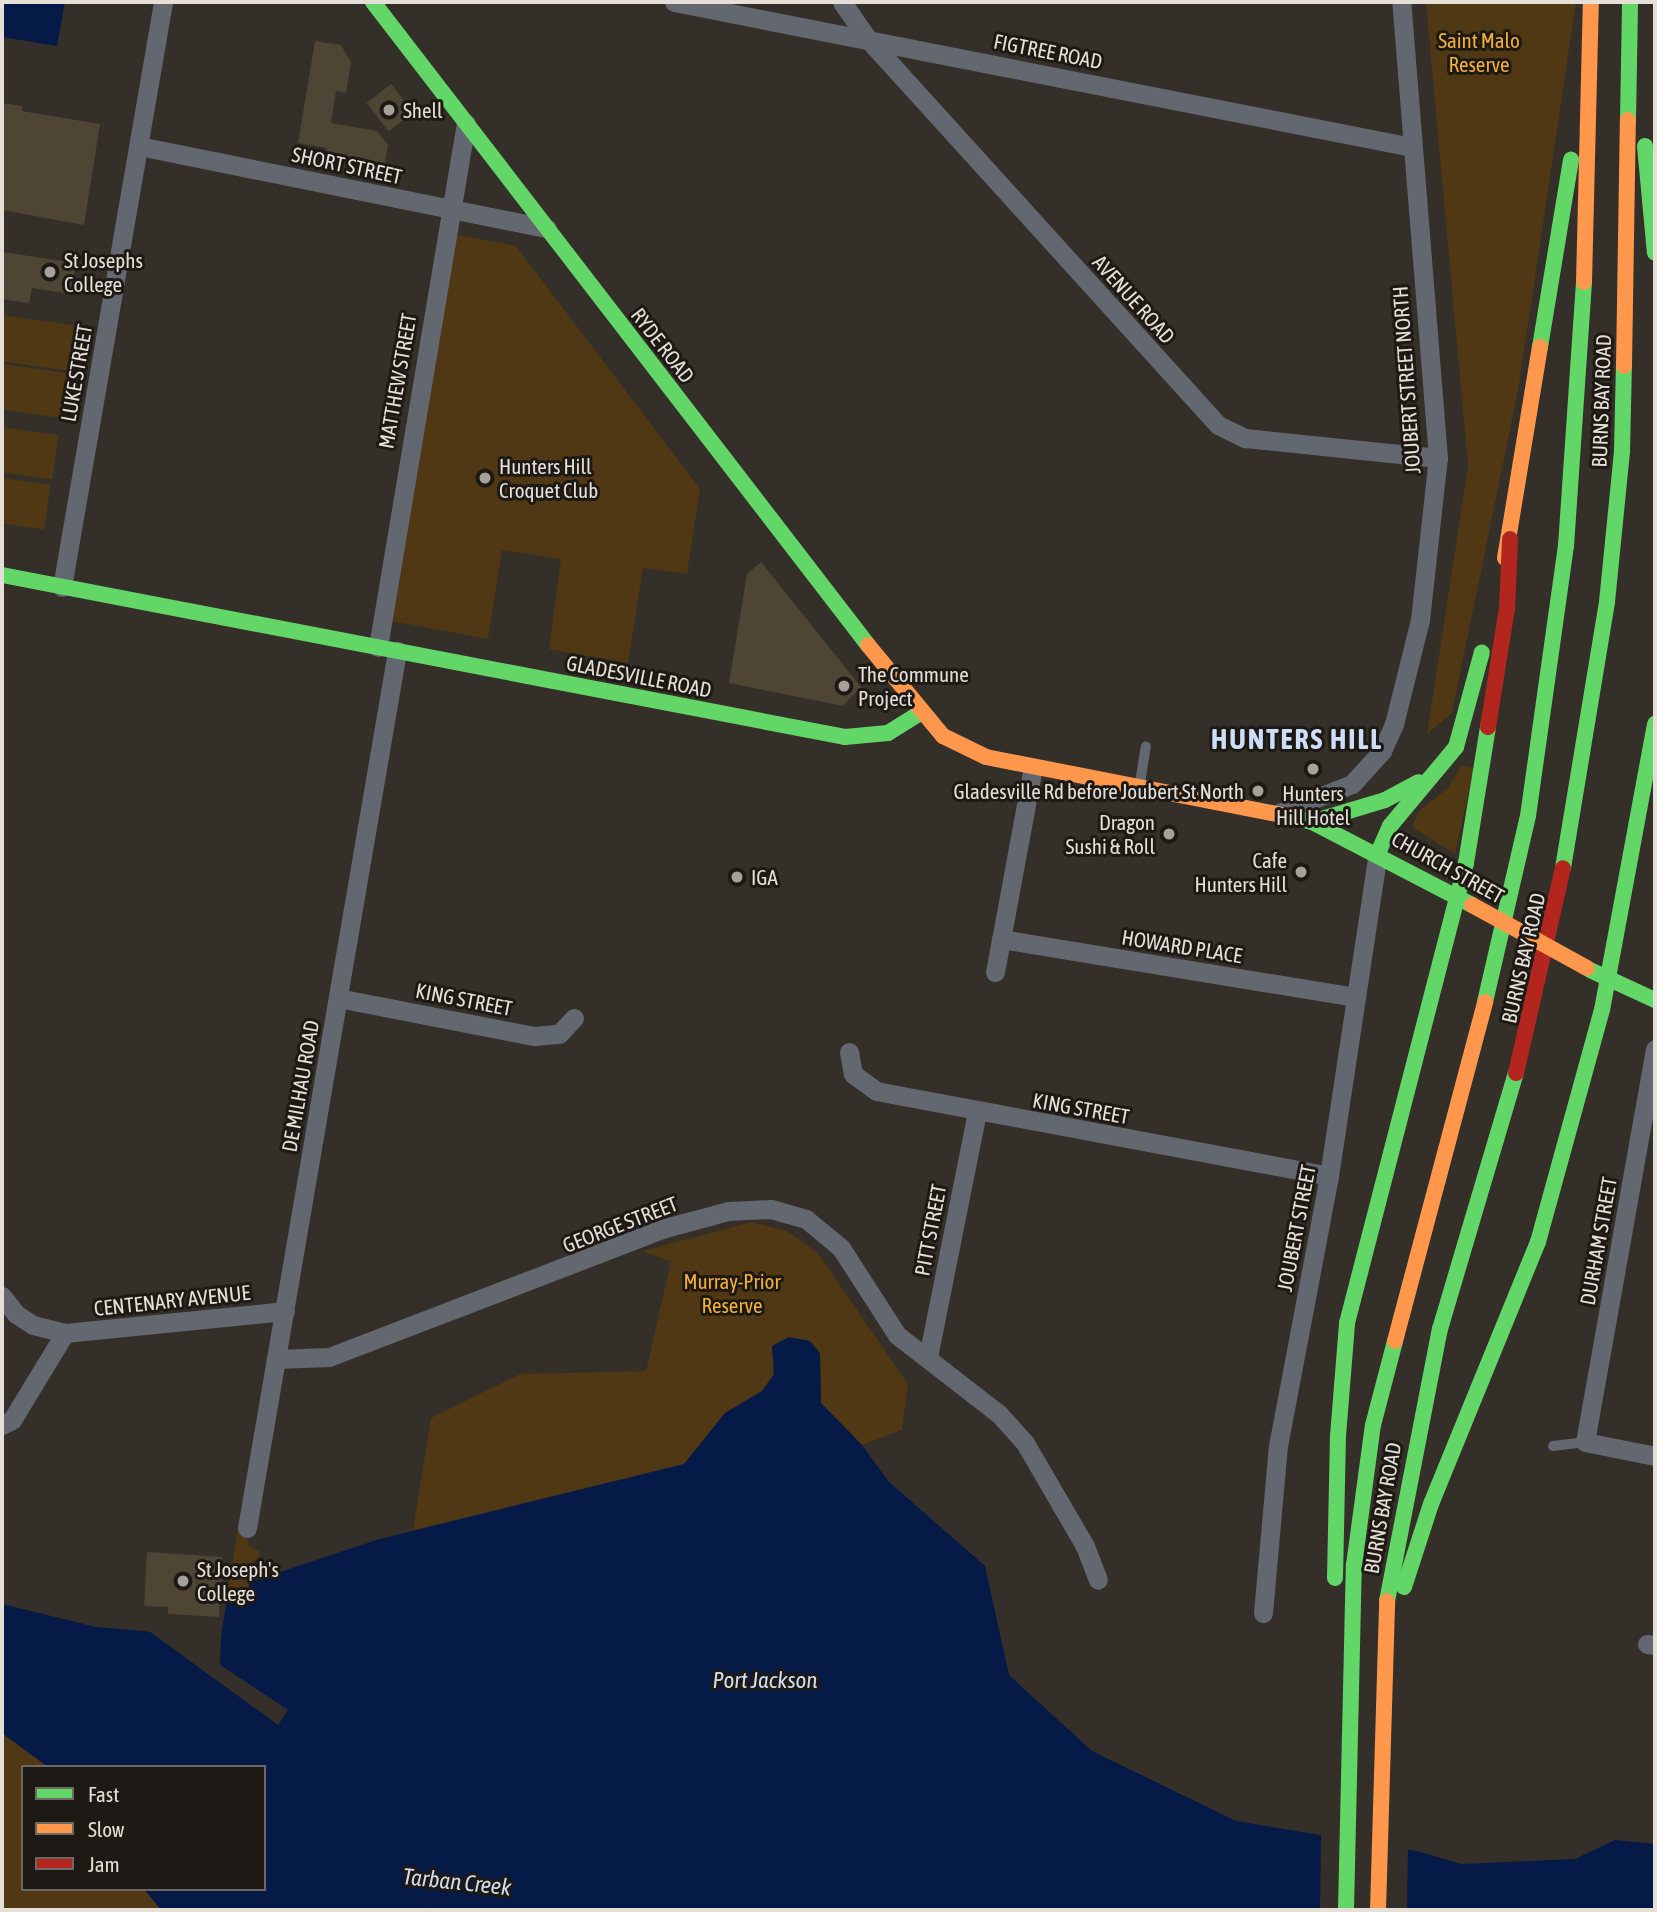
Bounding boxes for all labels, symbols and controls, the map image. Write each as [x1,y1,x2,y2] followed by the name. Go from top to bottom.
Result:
[1438,27,1520,77] park label: Saint Malo Reserve
[992,28,1104,74] street label: FIGTREE ROAD
[403,97,443,123] place label: Shell
[381,102,397,118] marker: Shell
[290,141,404,189] street label: SHORT STREET
[64,247,143,297] place label: St Josephs College
[1088,250,1180,348] street label: AVENUE ROAD
[42,264,58,280] marker: St Josephs College
[1387,285,1425,475] street label: JOUBERT STREET NORTH
[626,303,700,387] street label: RYDE ROAD
[373,311,421,451] street label: MATTHEW STREET
[55,322,97,424] street label: LUKE STREET
[1586,334,1616,468] street label: BURNS BAY ROAD
[499,453,598,503] place label: Hunters Hill Croquet Club
[477,470,493,486] marker: Hunters Hill Croquet Club
[564,650,714,702] street label: GLADESVILLE ROAD
[858,661,969,711] place label: The Commune Project
[836,678,852,694] marker: The Commune Project
[1212,722,1382,756] district label: HUNTERS HILL
[1305,761,1321,777] marker: Hunters Hill Hotel
[953,778,1244,804] place label: Gladesville Rd before Joubert St North
[1276,780,1350,830] place label: Hunters Hill Hotel
[1250,783,1266,799] marker: Gladesville Rd before Joubert St North
[1065,809,1155,859] place label: Dragon Sushi & Roll
[1161,826,1177,842] marker: Dragon Sushi & Roll
[1387,826,1509,908] street label: CHURCH STREET
[1194,847,1287,897] place label: Cafe Hunters Hill
[751,864,778,890] place label: IGA
[1293,864,1309,880] marker: Cafe Hunters Hill
[729,869,745,885] marker: IGA
[1496,890,1550,1026] street label: BURNS BAY ROAD
[1120,924,1244,968] street label: HOWARD PLACE
[414,977,514,1021] street label: KING STREET
[276,1018,324,1154] street label: DE MILHAU ROAD
[1031,1087,1131,1129] street label: KING STREET
[1271,1163,1321,1293] street label: JOUBERT STREET
[1574,1175,1622,1307] street label: DURHAM STREET
[909,1182,951,1278] street label: PITT STREET
[559,1191,681,1257] street label: GEORGE STREET
[683,1268,781,1318] park label: Murray-Prior Reserve
[93,1279,251,1321] street label: CENTENARY AVENUE
[1358,1440,1406,1576] street label: BURNS BAY ROAD
[197,1556,279,1606] place label: St Joseph's College
[175,1573,191,1589] marker: St Joseph's College
[713,1666,817,1694] water label: Port Jackson
[21,1765,266,1891] legend
[88,1782,119,1806] text: Fast
[88,1817,124,1841] text: Slow
[88,1852,120,1876] text: Jam
[401,1863,513,1901] water label: Tarban Creek

